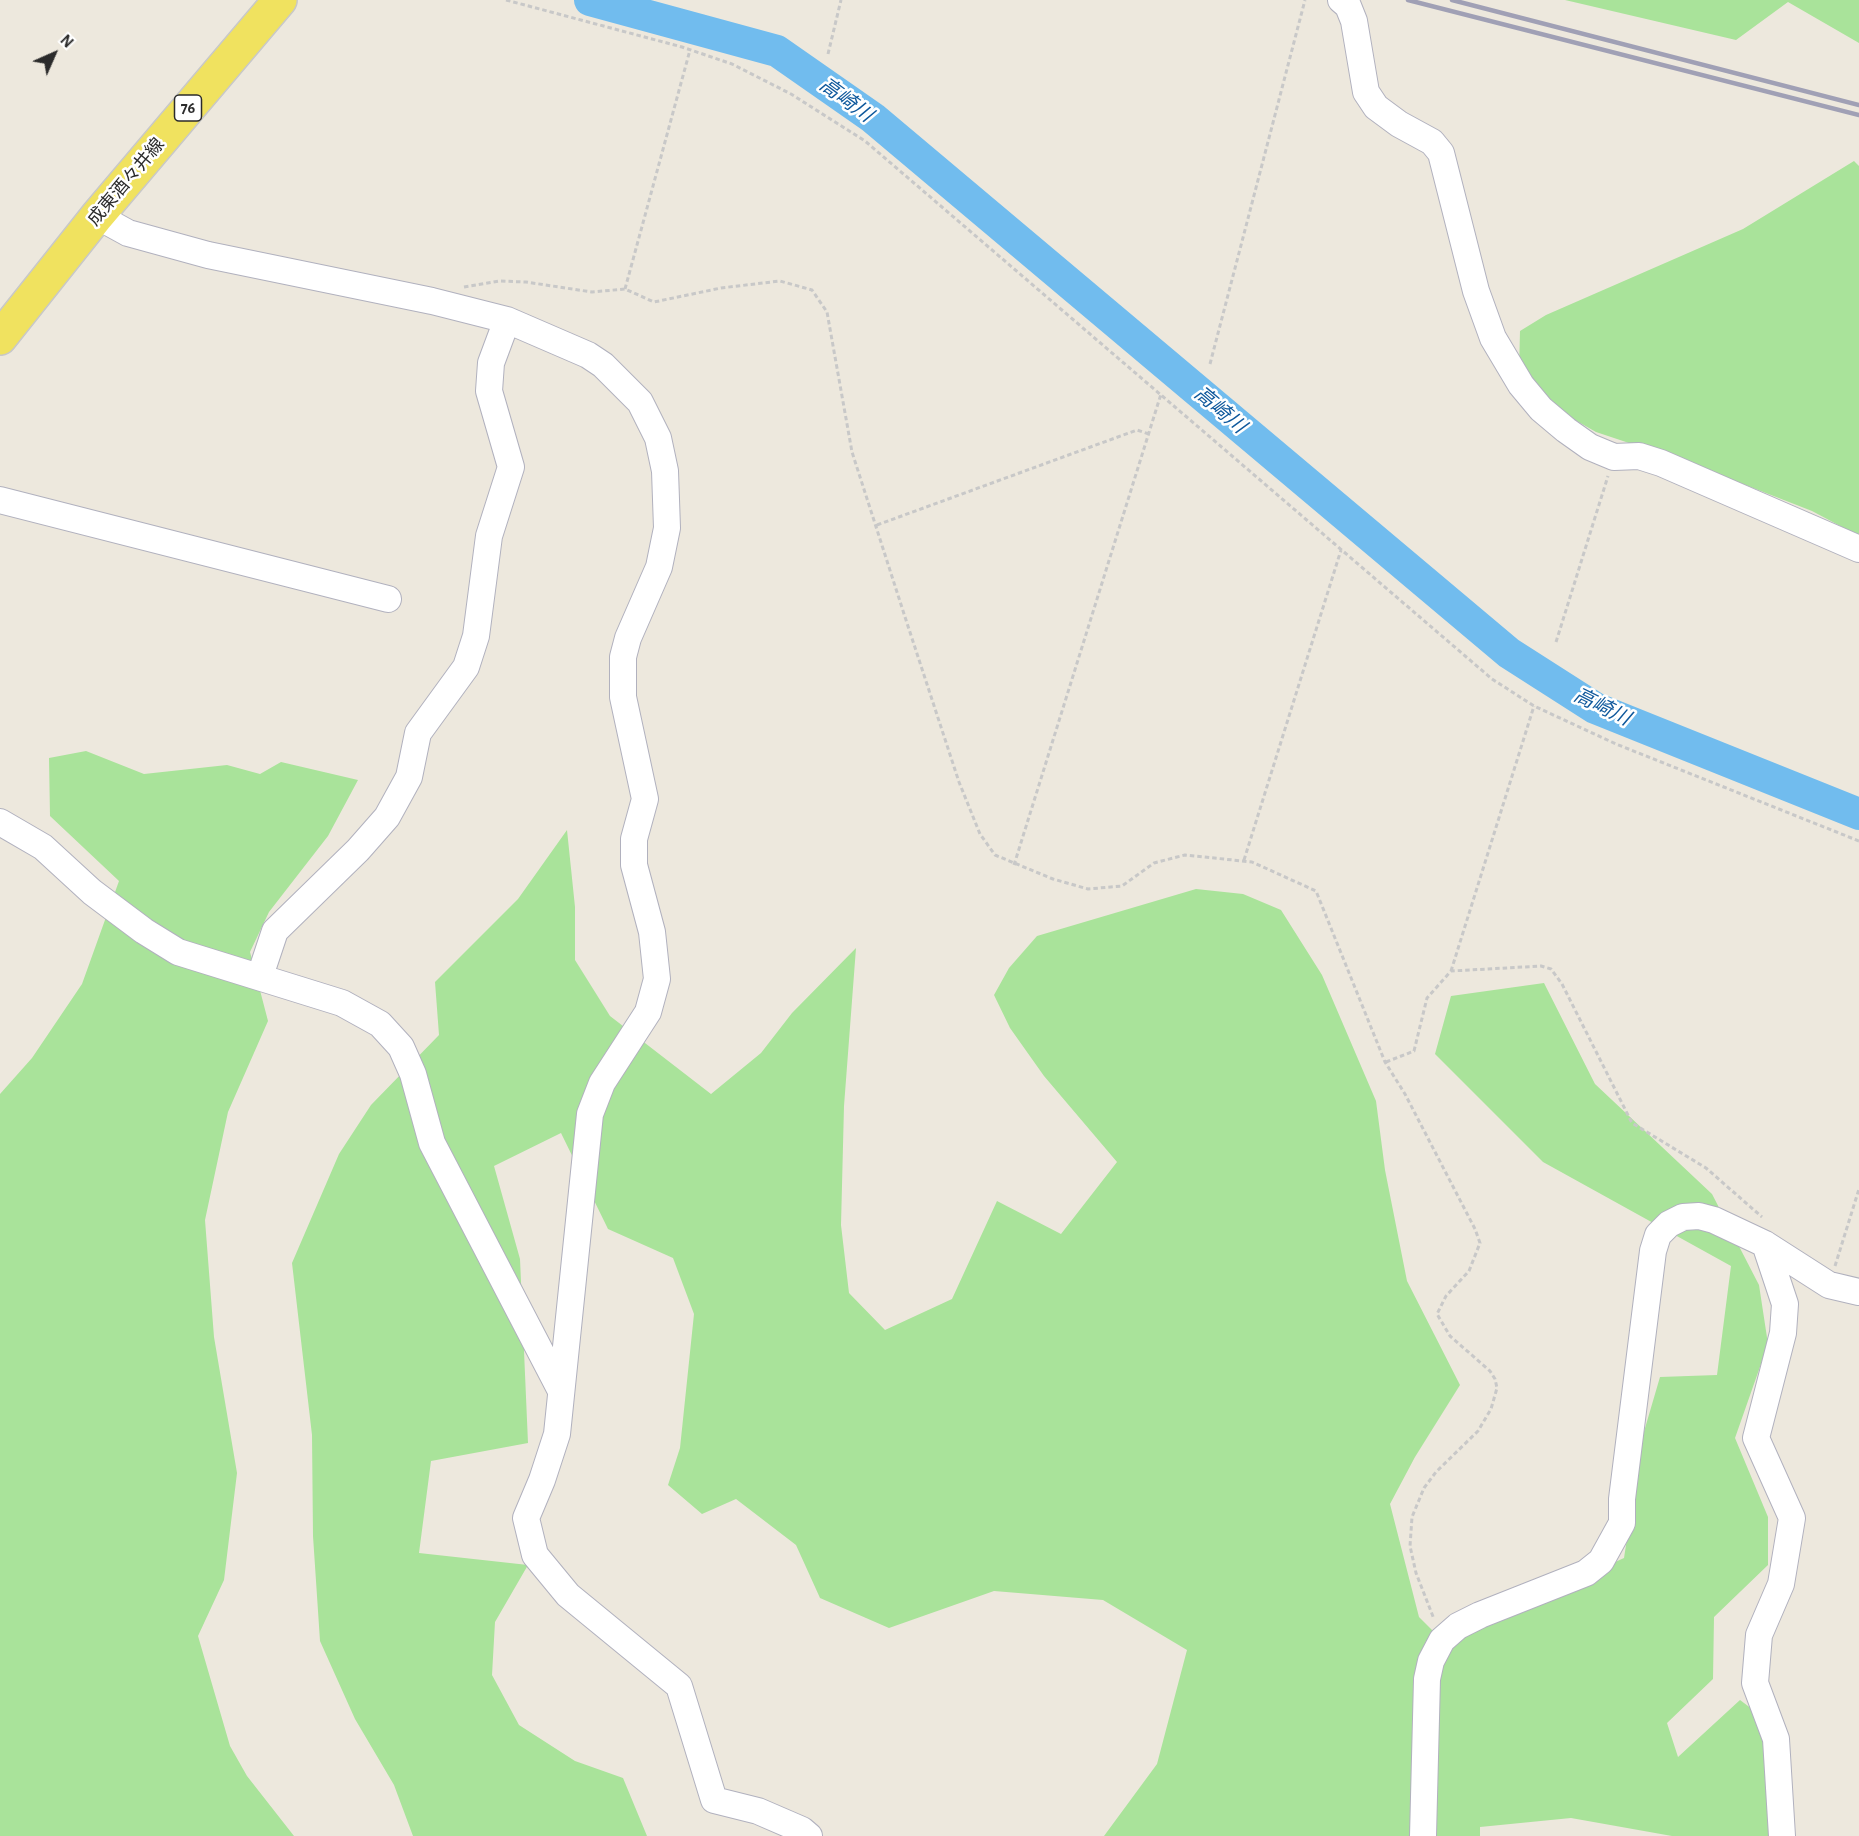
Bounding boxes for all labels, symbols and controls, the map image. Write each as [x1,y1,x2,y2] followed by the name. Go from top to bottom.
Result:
[24,24,84,84] north arrow
[57,32,76,51] text: N
[815,73,877,127] water label: 高崎川
[174,95,201,121] road number: 76
[83,134,169,230] street label: 成東酒々井線
[1189,382,1251,438] water label: 高崎川
[1570,683,1634,731] water label: 高崎川

